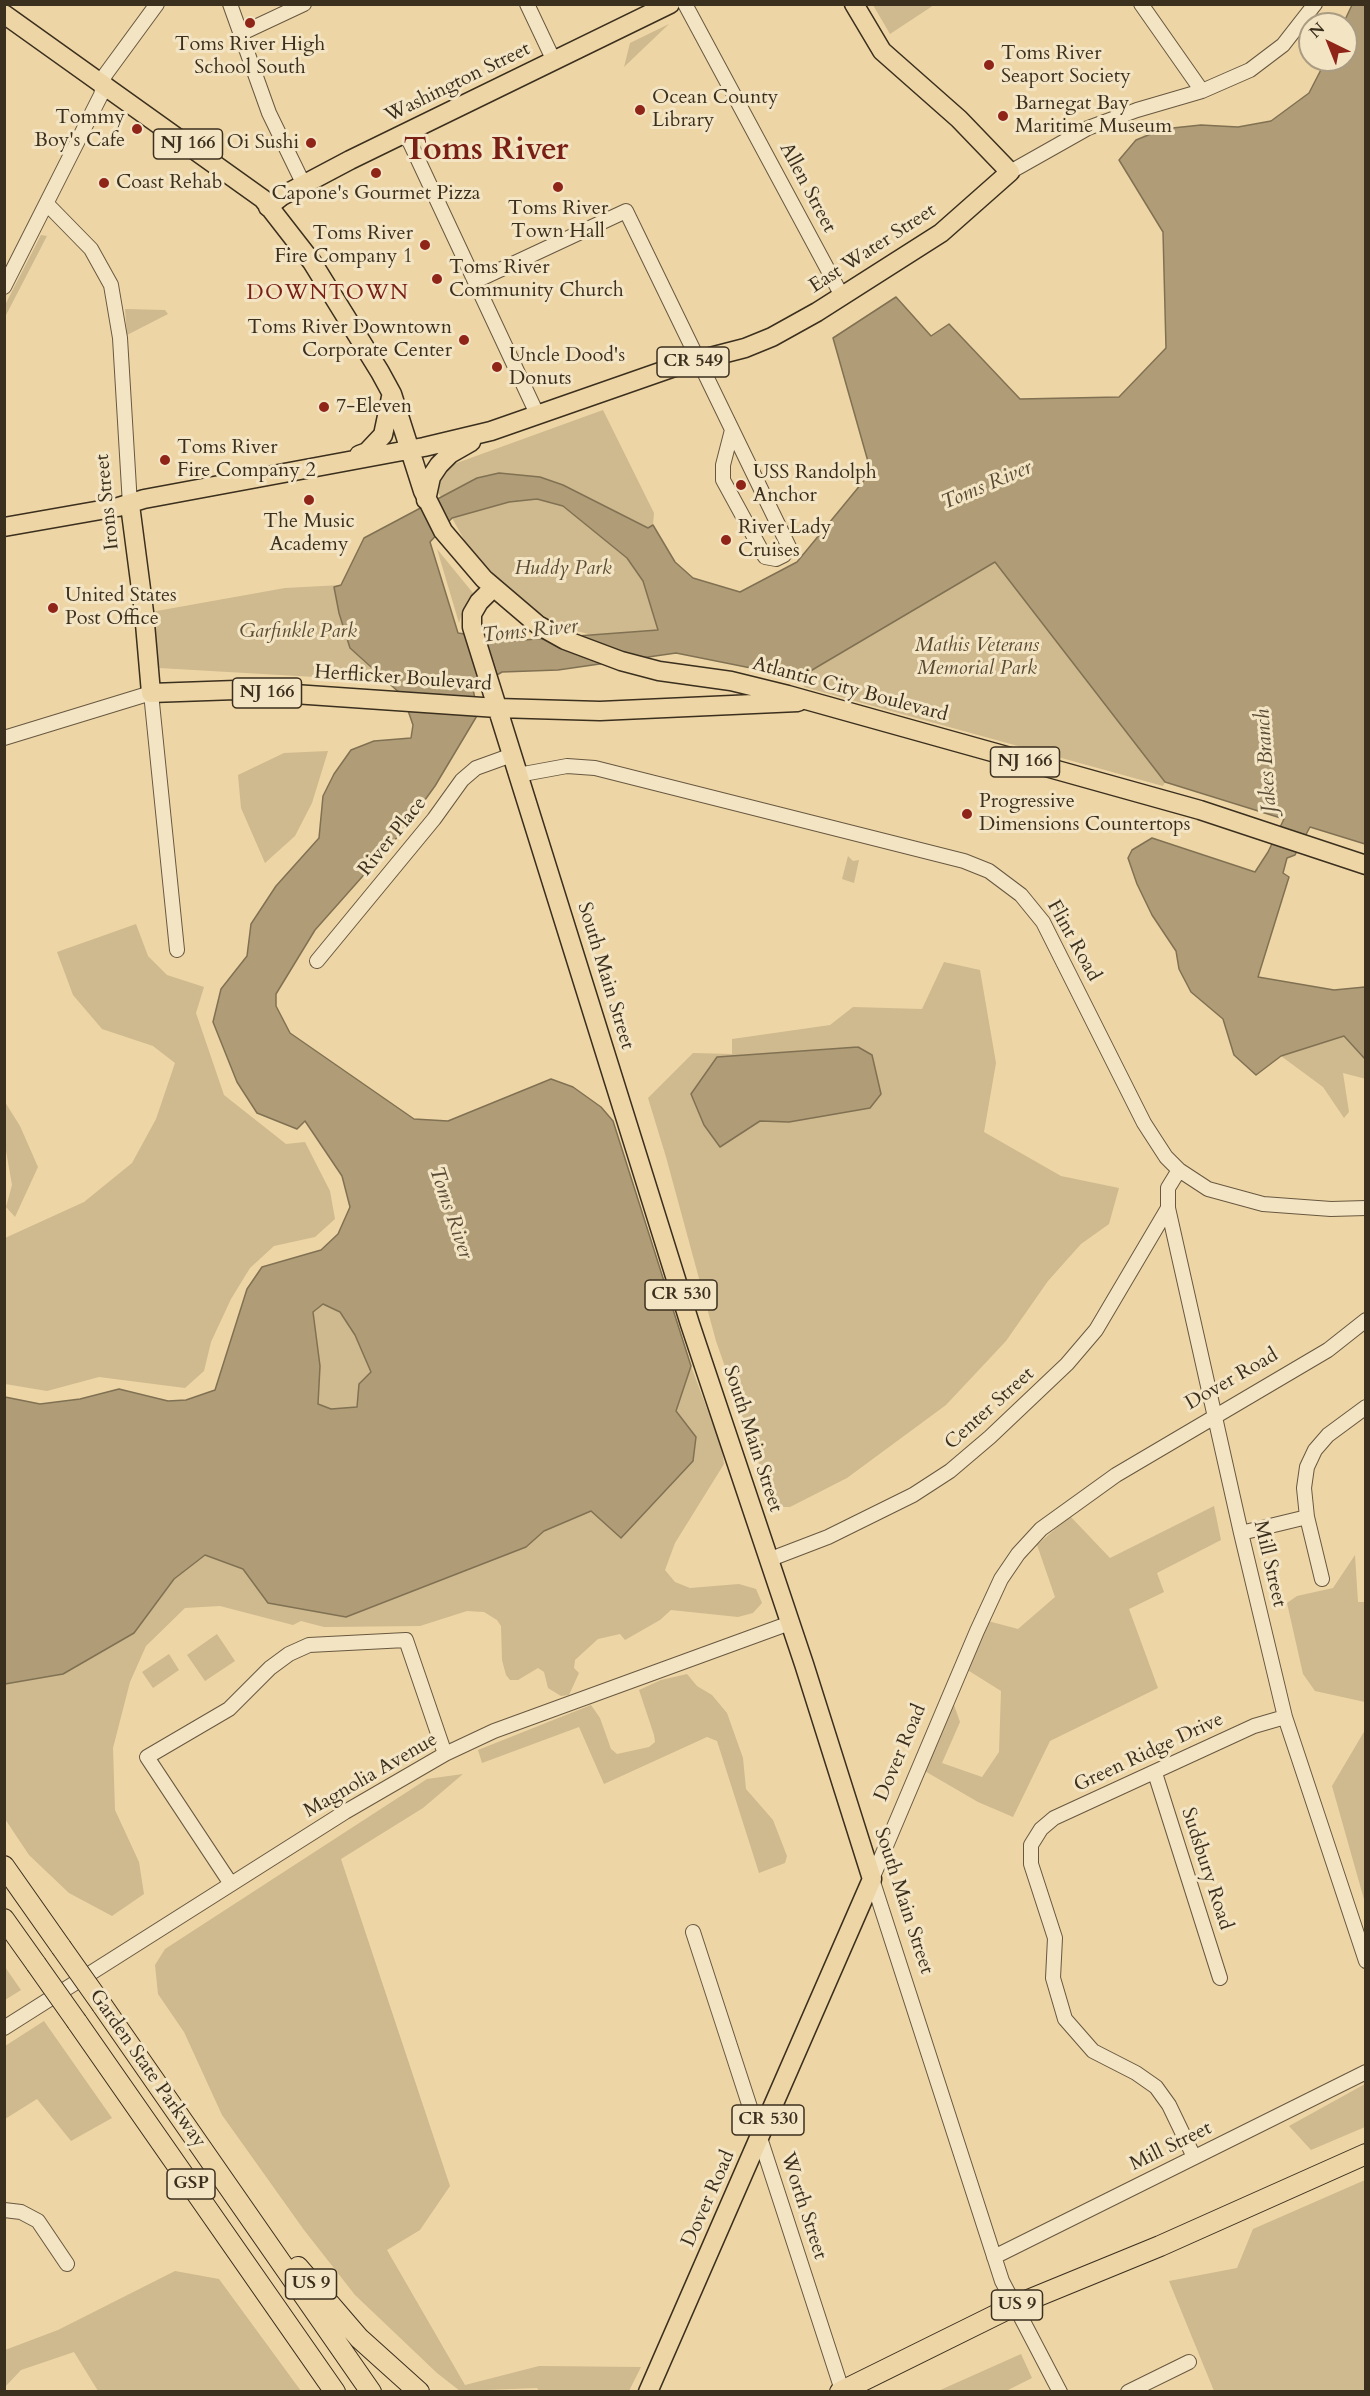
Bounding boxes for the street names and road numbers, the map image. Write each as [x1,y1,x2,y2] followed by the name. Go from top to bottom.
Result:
[381,37,535,129] street label: Washington Street
[154,129,222,159] road number: NJ 166
[773,139,841,237] street label: Allen Street
[805,199,941,299] street label: East Water Street
[657,347,729,377] road number: CR 549
[91,453,125,551] street label: Irons Street
[750,652,950,728] street label: Atlantic City Boulevard
[313,661,493,697] street label: Herflicker Boulevard
[232,678,302,708] road number: NJ 166
[990,747,1060,777] road number: NJ 166
[354,792,432,882] street label: River Place
[1041,896,1105,986] street label: Flint Road
[571,900,639,1052] street label: South Main Street
[645,1280,717,1310] road number: CR 530
[1181,1344,1283,1416] street label: Dover Road
[717,1363,787,1515] street label: South Main Street
[940,1363,1040,1455] street label: Center Street
[1247,1518,1291,1610] street label: Mill Street
[870,1701,932,1805] street label: Dover Road
[1070,1708,1228,1798] street label: Green Ridge Drive
[300,1728,442,1824] street label: Magnolia Avenue
[1175,1805,1237,1933] street label: Sudsbury Road
[868,1825,938,1977] street label: South Main Street
[83,1985,211,2153] street label: Garden State Parkway
[732,2105,804,2135] road number: CR 530
[1126,2117,1216,2177] street label: Mill Street
[677,2147,741,2251] street label: Dover Road
[774,2150,832,2262] street label: Worth Street
[167,2169,215,2199] road number: GSP
[286,2269,336,2299] road number: US 9
[992,2290,1042,2320] road number: US 9

